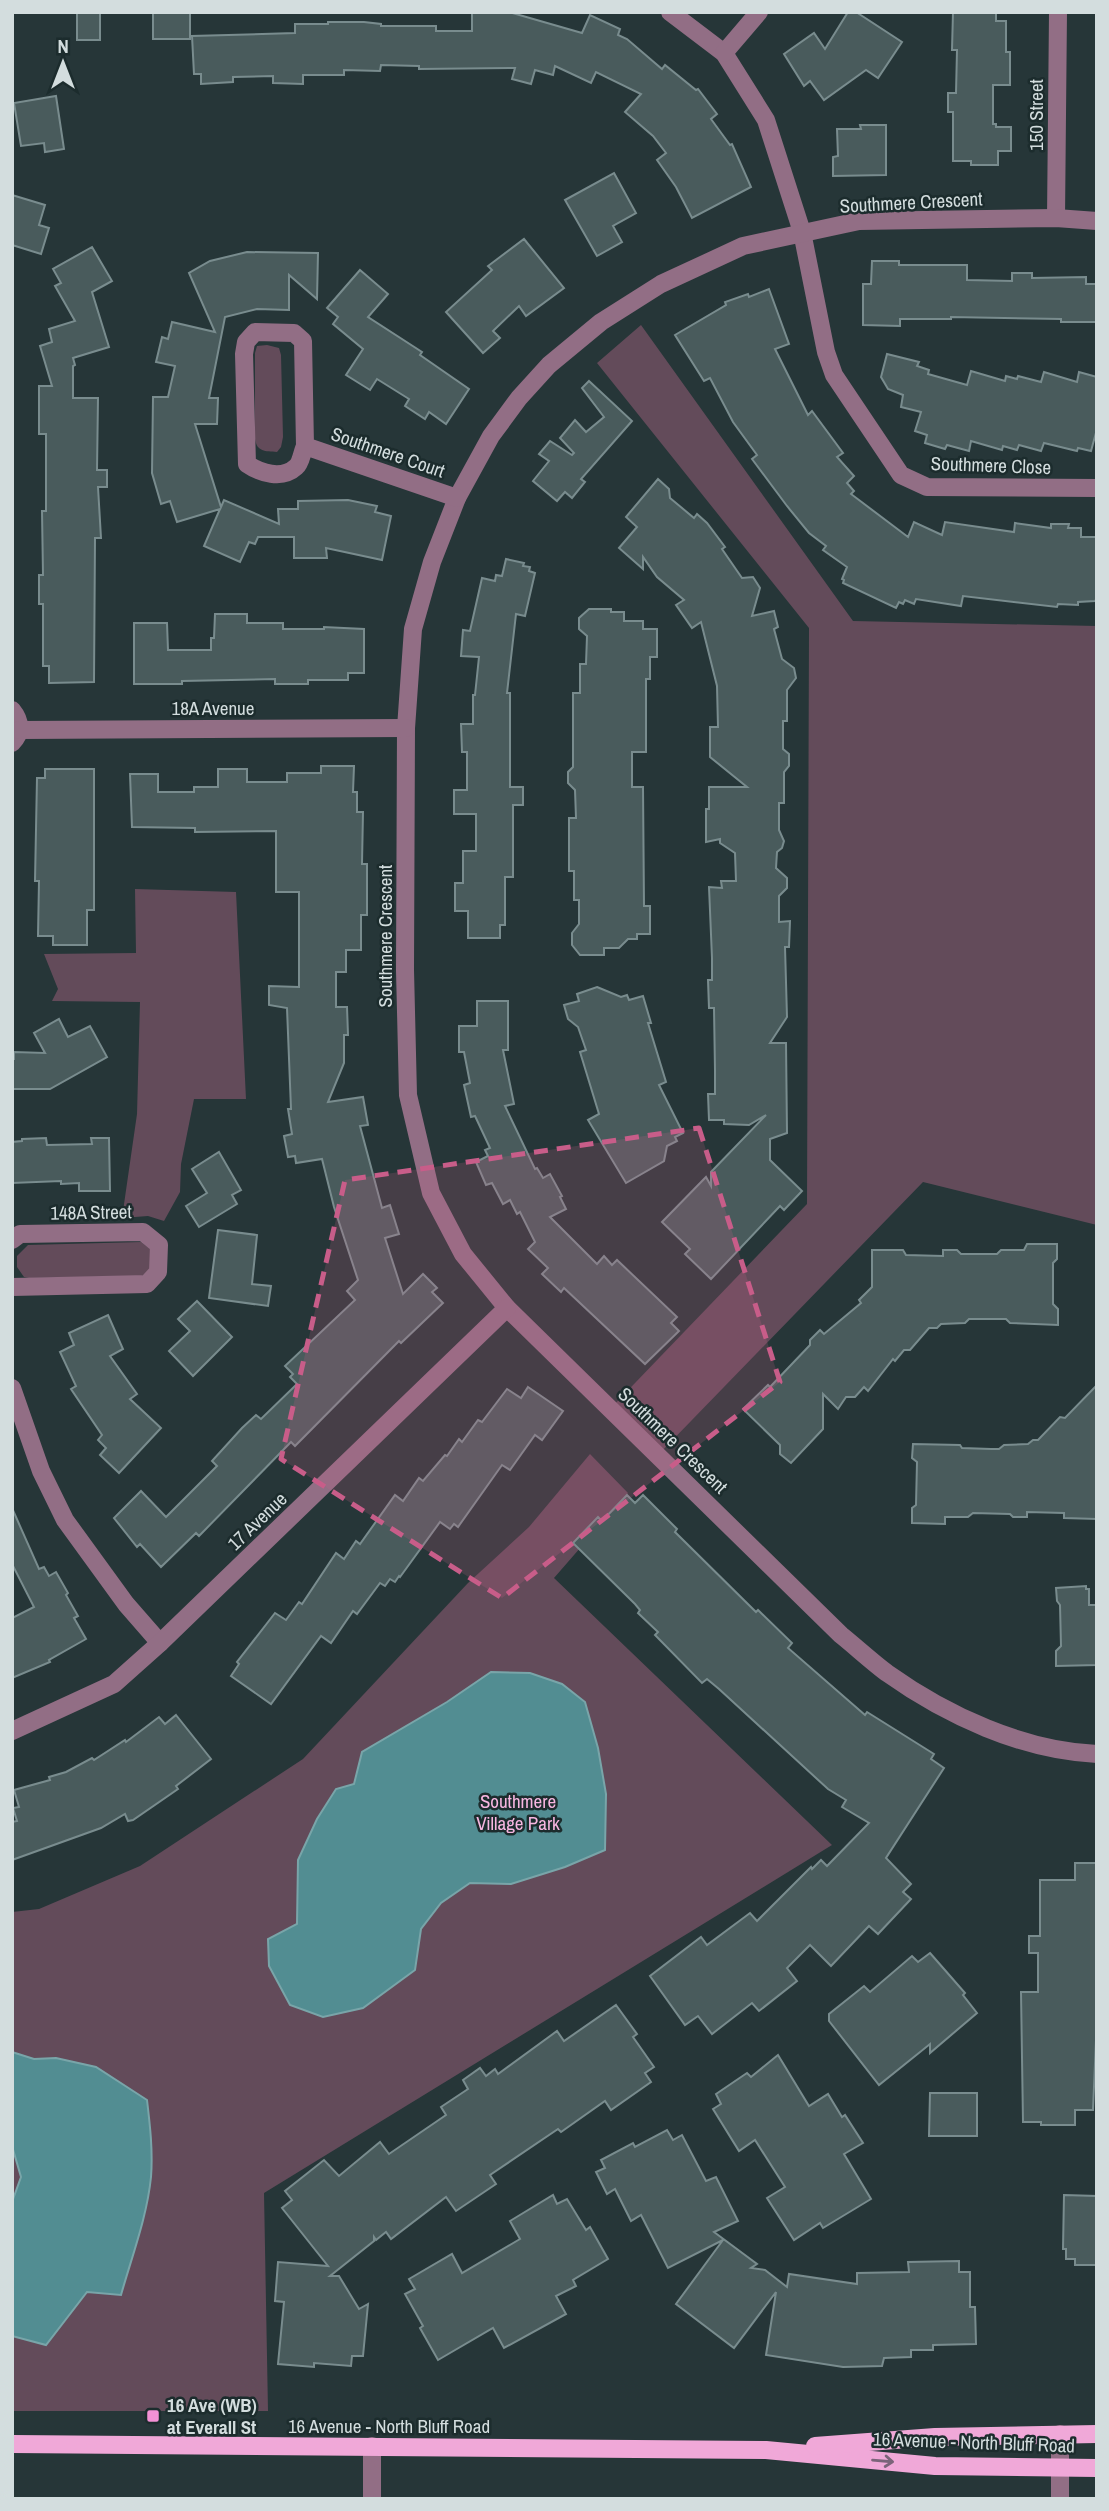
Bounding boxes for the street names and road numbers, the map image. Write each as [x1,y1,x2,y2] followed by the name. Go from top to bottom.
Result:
[1023,78,1049,151] street label: 150 Street
[839,185,984,219] street label: Southmere Crescent
[328,420,449,484] street label: Southmere Court
[930,450,1052,480] street label: Southmere Close
[172,695,254,721] street label: 18A Avenue
[372,864,398,1007] street label: Southmere Crescent
[50,1198,133,1226] street label: 148A Street
[613,1381,734,1499] street label: Southmere Crescent
[222,1486,292,1556] street label: 17 Avenue
[288,2413,490,2439] street label: 16 Avenue - North Bluff Road
[873,2425,1075,2459] street label: 16 Avenue - North Bluff Road

